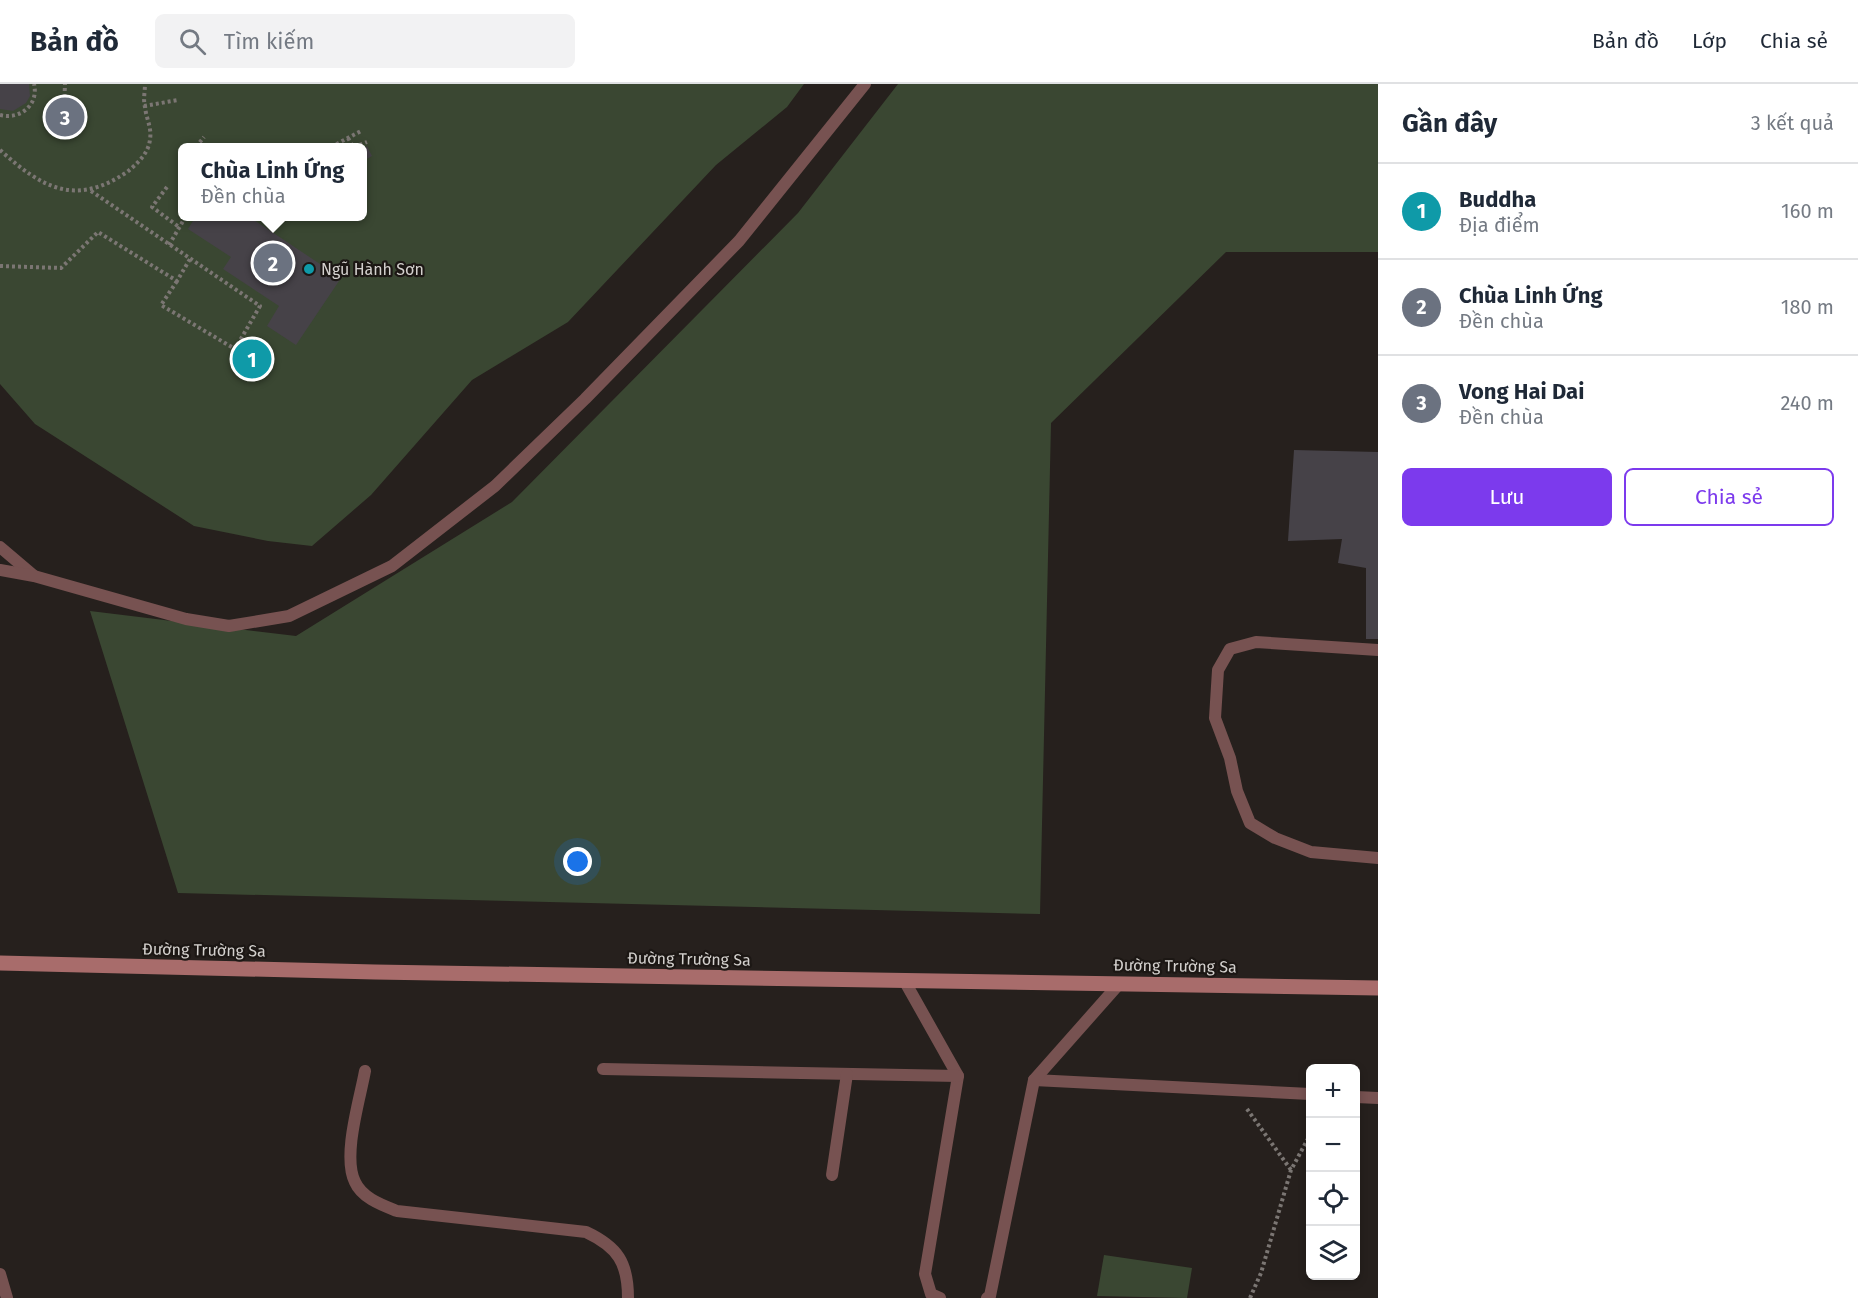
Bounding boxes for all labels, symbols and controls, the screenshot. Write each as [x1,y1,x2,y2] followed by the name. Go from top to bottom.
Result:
[155,14,575,68] search box
[30,25,119,58] text: Bản đồ
[176,25,209,58] icon: search
[224,28,314,55] text: Tìm kiếm
[1592,28,1659,54] text: Bản đồ
[1692,28,1727,54] text: Lớp
[1760,28,1828,54] text: Chia sẻ
[46,94,84,140] pin: 3
[1402,108,1497,139] text: Gần đây
[1751,111,1834,135] text: 3 kết quả
[178,143,367,221] popup
[201,157,344,184] text: Chùa Linh Ứng
[201,184,286,208] text: Đền chùa
[1459,186,1536,213] text: Buddha
[1417,199,1426,223] text: 1
[1781,199,1834,223] text: 160 m
[1459,213,1540,237] text: Địa điểm
[254,240,292,285] pin: 2
[321,260,424,279] place label: Ngũ Hành Sơn
[302,262,316,276] marker: Ngũ Hành Sơn
[1459,282,1603,309] text: Chùa Linh Ứng
[1416,295,1427,319] text: 2
[1781,295,1834,319] text: 180 m
[1459,309,1544,333] text: Đền chùa
[232,336,272,382] pin: 1
[1459,378,1584,405] text: Vong Hai Dai
[1416,391,1427,415] text: 3
[1780,391,1834,415] text: 240 m
[1459,405,1544,429] text: Đền chùa
[1402,468,1612,526] button: Lưu
[1624,468,1834,526] button: Chia sẻ
[563,847,592,876] your location
[142,939,266,961] street label: Đường Trường Sa
[627,948,751,970] street label: Đường Trường Sa
[1113,955,1237,977] street label: Đường Trường Sa
[1306,1064,1360,1280] map controls
[1306,1064,1360,1118] button: +
[1306,1118,1360,1172] button: −
[1306,1172,1360,1226] button: locate
[1306,1226,1360,1280] button: layers

